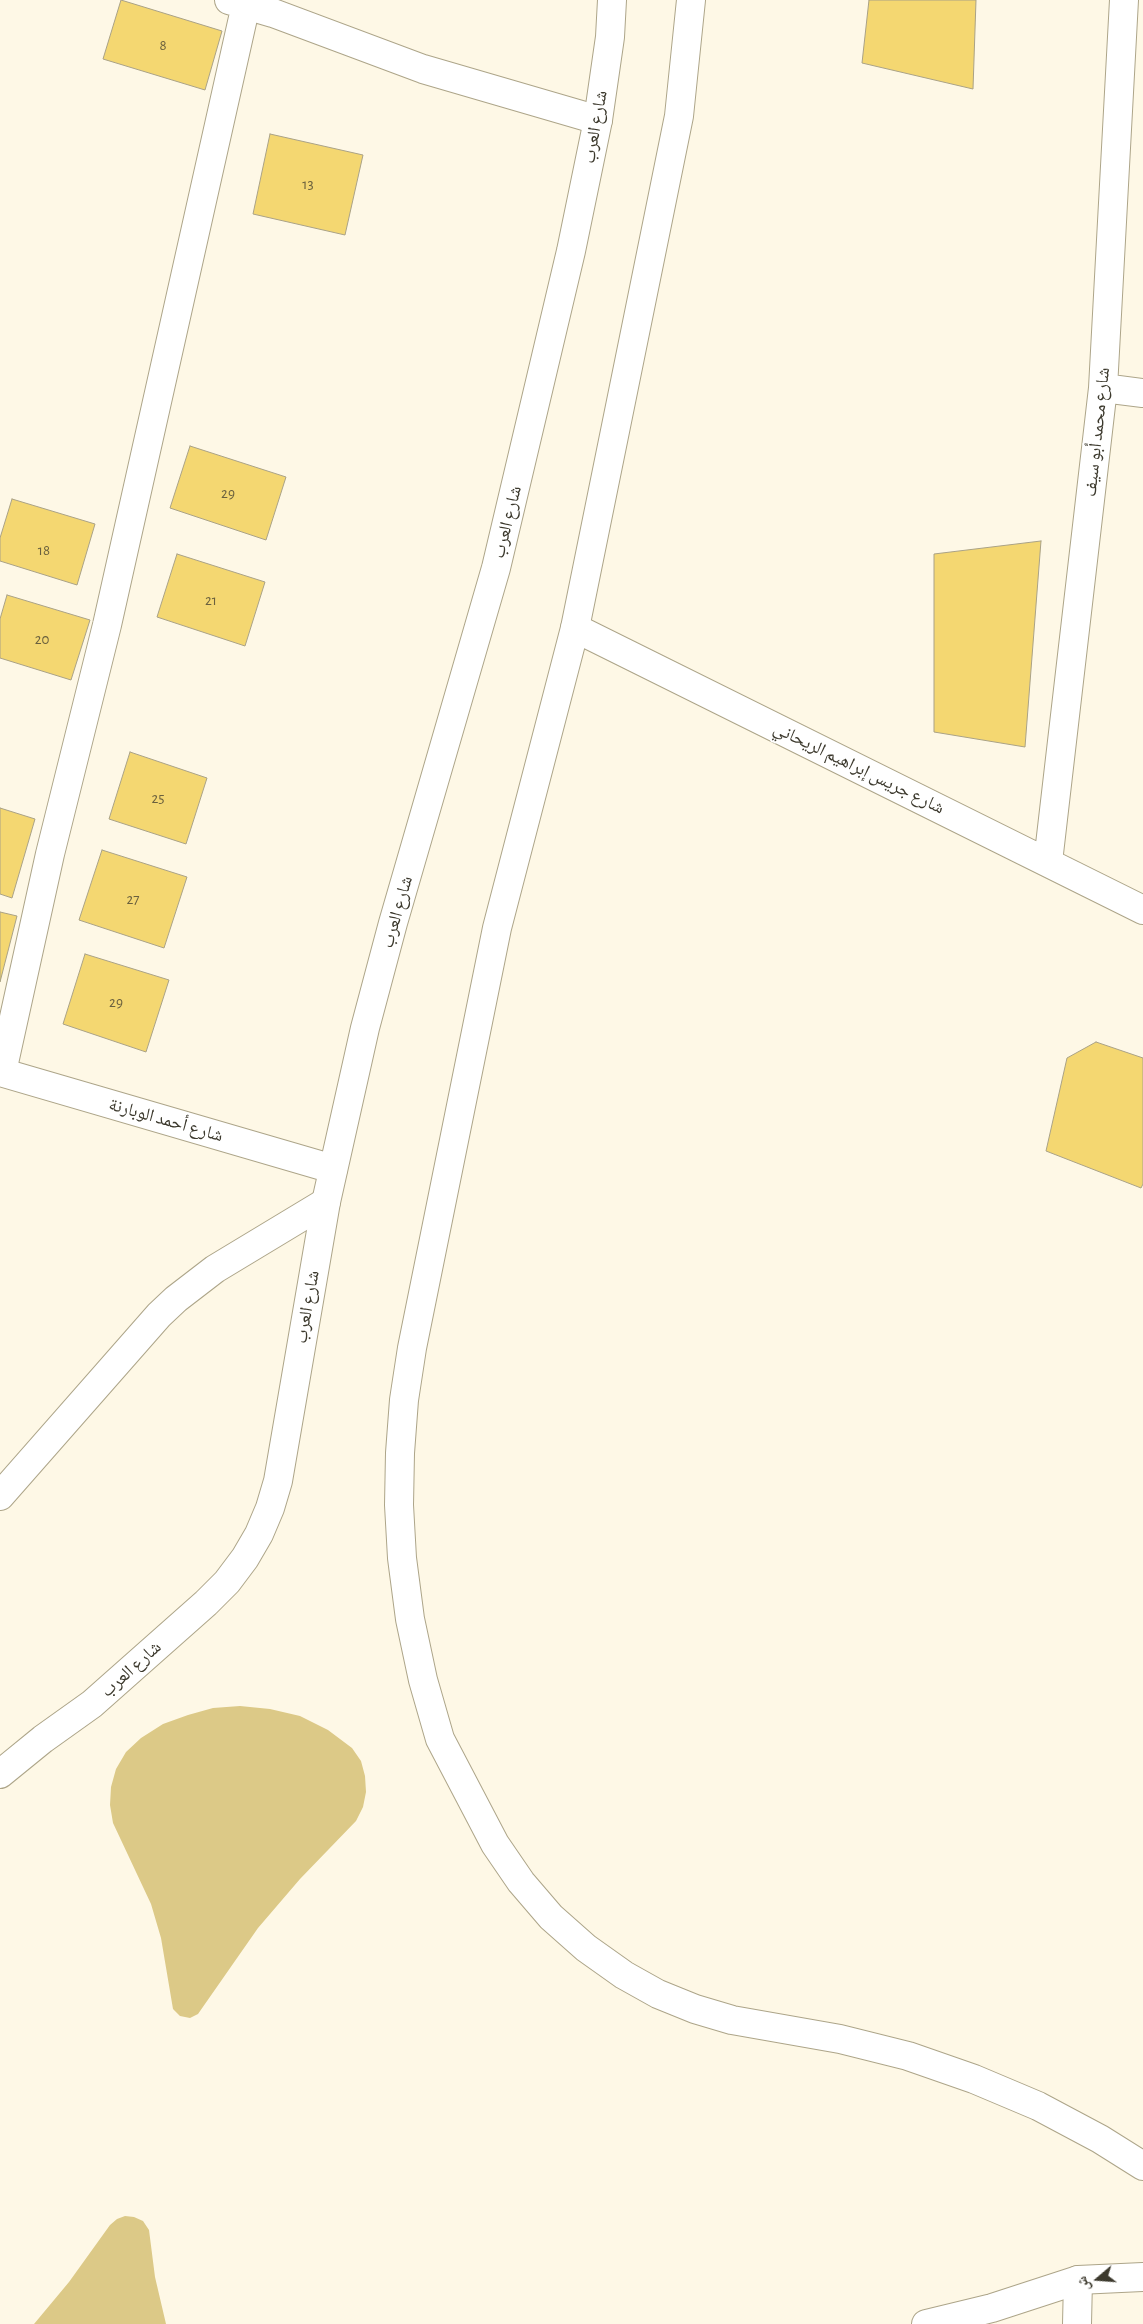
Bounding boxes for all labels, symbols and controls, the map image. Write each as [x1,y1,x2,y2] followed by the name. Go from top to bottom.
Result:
[159,36,167,54] house number: 8
[578,89,612,165] street label: شارع العرب
[302,175,314,193] house number: 13
[1079,366,1115,498] street label: شارع محمد أبو سيف
[221,484,235,502] house number: 29
[488,484,526,560] street label: شارع العرب
[38,541,50,559] house number: 18
[205,591,217,609] house number: 21
[35,630,49,648] house number: 20
[770,717,948,819] street label: شارع جريس إبراهيم الريحاني
[151,789,165,807] house number: 25
[376,874,418,950] street label: شارع العرب
[126,890,140,908] house number: 27
[109,993,123,1011] house number: 29
[106,1093,226,1147] street label: شارع أحمد الوبارنة
[290,1269,324,1345] street label: شارع العرب
[96,1636,166,1702] street label: شارع العرب
[1073,2254,1123,2304] north arrow
[1075,2274,1093,2293] text: ش

